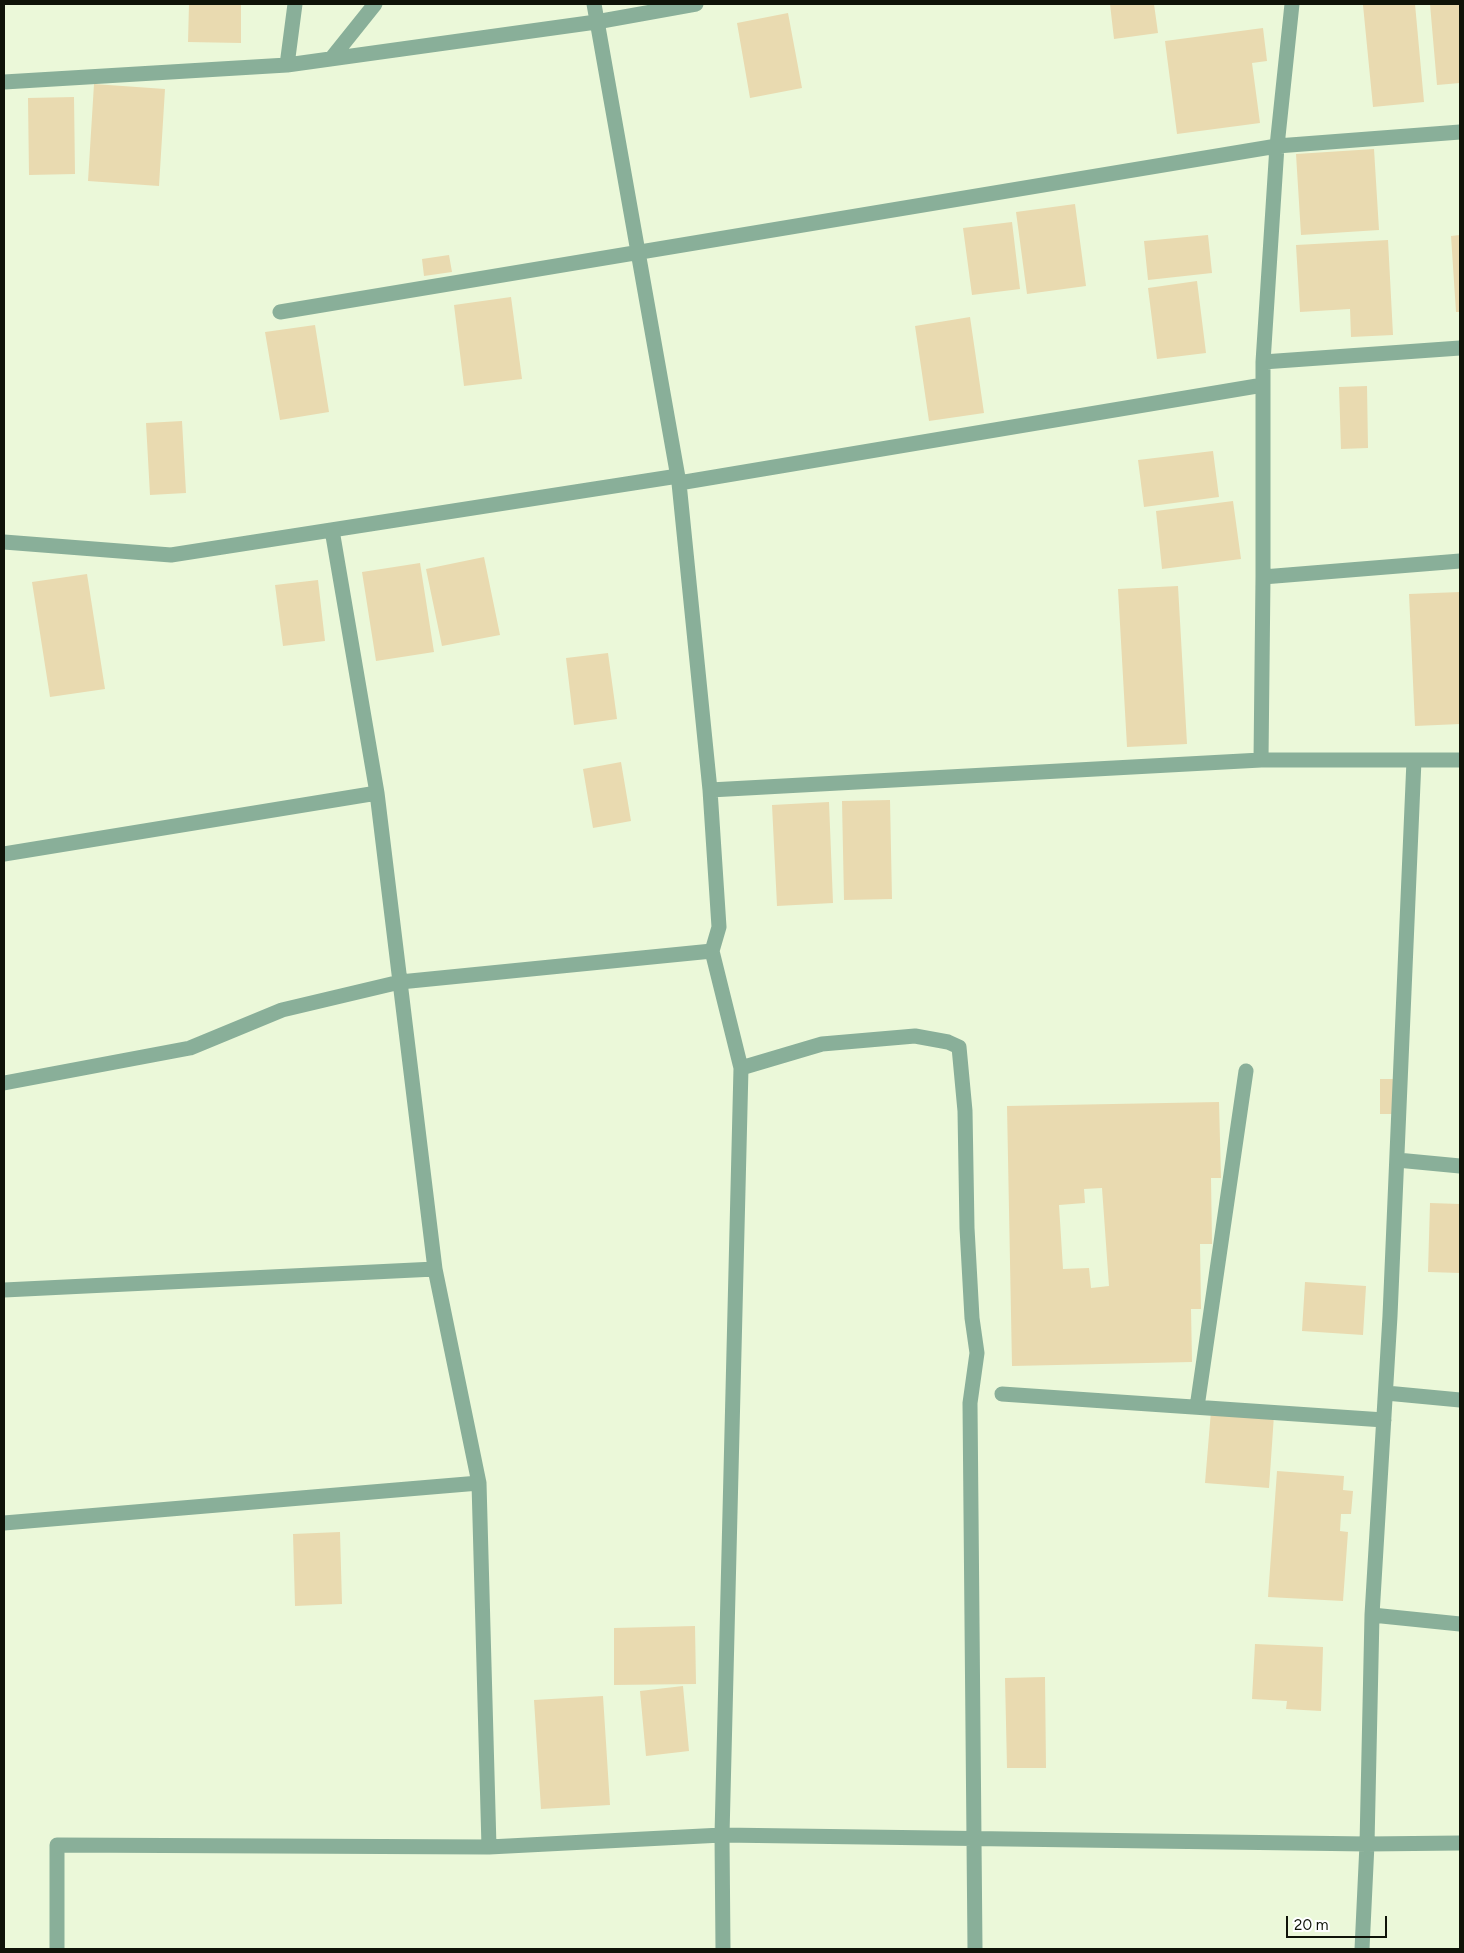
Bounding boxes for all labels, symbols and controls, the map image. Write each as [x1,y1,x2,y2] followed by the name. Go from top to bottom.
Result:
[1289,1906,1390,1938] scale bar
[1294,1916,1328,1934] text: 20 m

